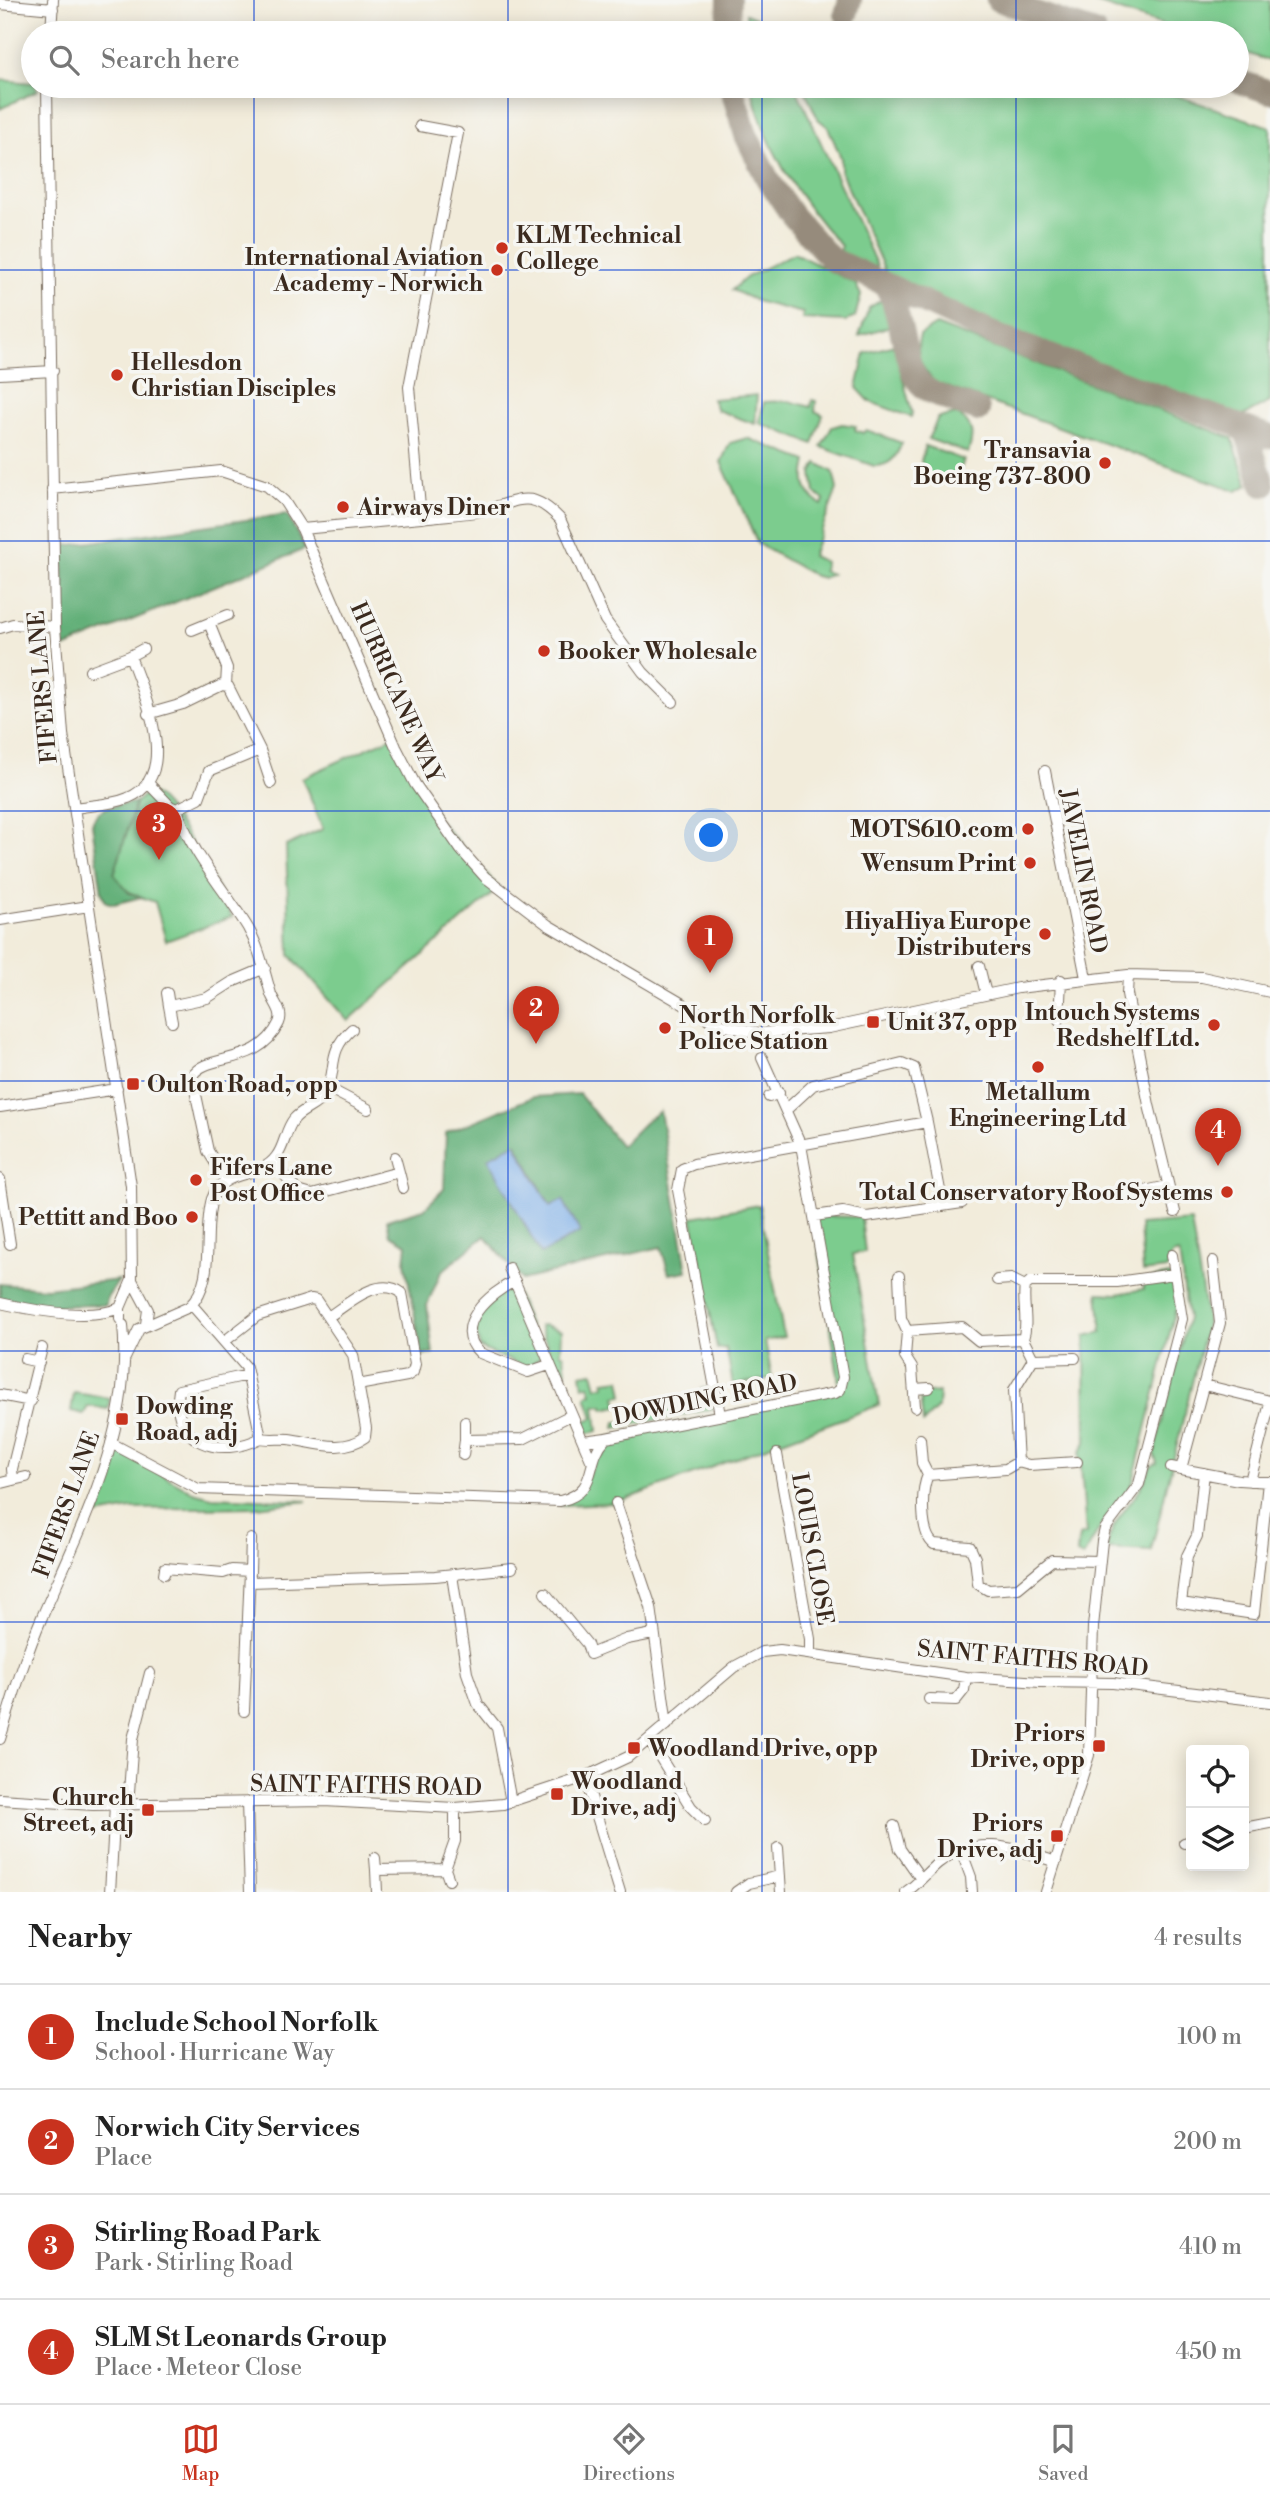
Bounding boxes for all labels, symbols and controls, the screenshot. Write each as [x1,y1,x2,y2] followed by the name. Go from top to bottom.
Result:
[21,21,1249,98] search box
[45,41,83,79] icon: search
[101,44,240,76] text: Search here
[516,222,682,276] place label: KLM Technical College
[494,240,510,256] marker: KLM Technical College
[245,244,483,298] place label: International Aviation Academy - Norwich
[489,262,505,278] marker: International Aviation Academy - Norwich
[131,349,336,403] place label: Hellesdon Christian Disciples
[109,367,125,383] marker: Hellesdon Christian Disciples
[913,437,1092,491] place label: Transavia Boeing 737-800
[1097,455,1113,471] marker: Transavia Boeing 737-800
[356,494,511,522] place label: Airways Diner
[335,499,351,515] marker: Airways Diner
[344,598,449,789] street label: HURRICANE WAY
[22,609,64,765] street label: FIFERS LANE
[558,638,757,666] place label: Booker Wholesale
[536,643,552,659] marker: Booker Wholesale
[1053,785,1113,956] street label: JAVELIN ROAD
[136,802,182,860] pin: 3
[850,816,1014,844] place label: MOTS610.com
[694,818,728,852] your location
[1020,821,1036,837] marker: MOTS610.com
[860,850,1017,878] place label: Wensum Print
[1022,855,1038,871] marker: Wensum Print
[845,908,1031,962] place label: HiyaHiya Europe Distributers
[687,915,733,973] pin: 1
[1037,926,1053,942] marker: HiyaHiya Europe Distributers
[513,986,559,1044] pin: 2
[1025,999,1200,1053] place label: Intouch Systems Redshelf Ltd.
[679,1002,836,1056] place label: North Norfolk Police Station
[887,1009,1017,1037] place label: Unit 37, opp
[865,1014,881,1030] marker: Unit 37, opp
[1206,1017,1222,1033] marker: Intouch Systems Redshelf Ltd.
[657,1020,673,1036] marker: North Norfolk Police Station
[1030,1059,1046,1075] marker: Metallum Engineering Ltd
[147,1071,338,1099] place label: Oulton Road, opp
[125,1076,141,1092] marker: Oulton Road, opp
[949,1079,1127,1133] place label: Metallum Engineering Ltd
[1195,1108,1241,1166] pin: 4
[210,1154,333,1208] place label: Fifers Lane Post Office
[188,1172,204,1188] marker: Fifers Lane Post Office
[859,1179,1213,1207] place label: Total Conservatory Roof Systems
[1219,1184,1235,1200] marker: Total Conservatory Roof Systems
[18,1204,178,1232] place label: Pettitt and Boo
[184,1209,200,1225] marker: Pettitt and Boo
[611,1368,800,1432] street label: DOWDING ROAD
[136,1393,238,1447] place label: Dowding Road, adj
[114,1411,130,1427] marker: Dowding Road, adj
[28,1427,106,1581] street label: FIFERS LANE
[785,1471,839,1628] street label: LOUIS CLOSE
[916,1635,1150,1683] street label: SAINT FAITHS ROAD
[970,1720,1085,1774] place label: Priors Drive, opp
[647,1735,878,1763] place label: Woodland Drive, opp
[1091,1738,1107,1754] marker: Priors Drive, opp
[626,1740,642,1756] marker: Woodland Drive, opp
[1186,1745,1249,1871] map controls
[1186,1745,1249,1808] button: locate
[570,1768,683,1822] place label: Woodland Drive, adj
[250,1770,482,1802] street label: SAINT FAITHS ROAD
[23,1784,134,1838] place label: Church Street, adj
[549,1786,565,1802] marker: Woodland Drive, adj
[140,1802,156,1818] marker: Church Street, adj
[1186,1808,1249,1871] button: layers
[937,1810,1043,1864] place label: Priors Drive, adj
[1049,1828,1065,1844] marker: Priors Drive, adj
[28,1919,132,1957] text: Nearby
[1154,1924,1242,1952] text: 4 results
[95,2007,379,2039] text: Include School Norfolk
[45,2023,57,2051] text: 1
[1177,2023,1242,2051] text: 100 m
[95,2039,335,2067] text: School · Hurricane Way
[95,2112,360,2144] text: Norwich City Services
[44,2128,58,2156] text: 2
[1174,2128,1242,2156] text: 200 m
[95,2144,152,2172] text: Place
[95,2217,321,2249] text: Stirling Road Park
[44,2233,58,2261] text: 3
[1179,2233,1242,2261] text: 410 m
[95,2249,293,2277] text: Park · Stirling Road
[95,2322,387,2354] text: SLM St Leonards Group
[43,2338,59,2366] text: 4
[1176,2338,1242,2366] text: 450 m
[95,2354,302,2382] text: Place · Meteor Close
[182,2420,220,2486] tab: Map
[583,2420,675,2486] tab: Directions
[1038,2420,1088,2486] tab: Saved

